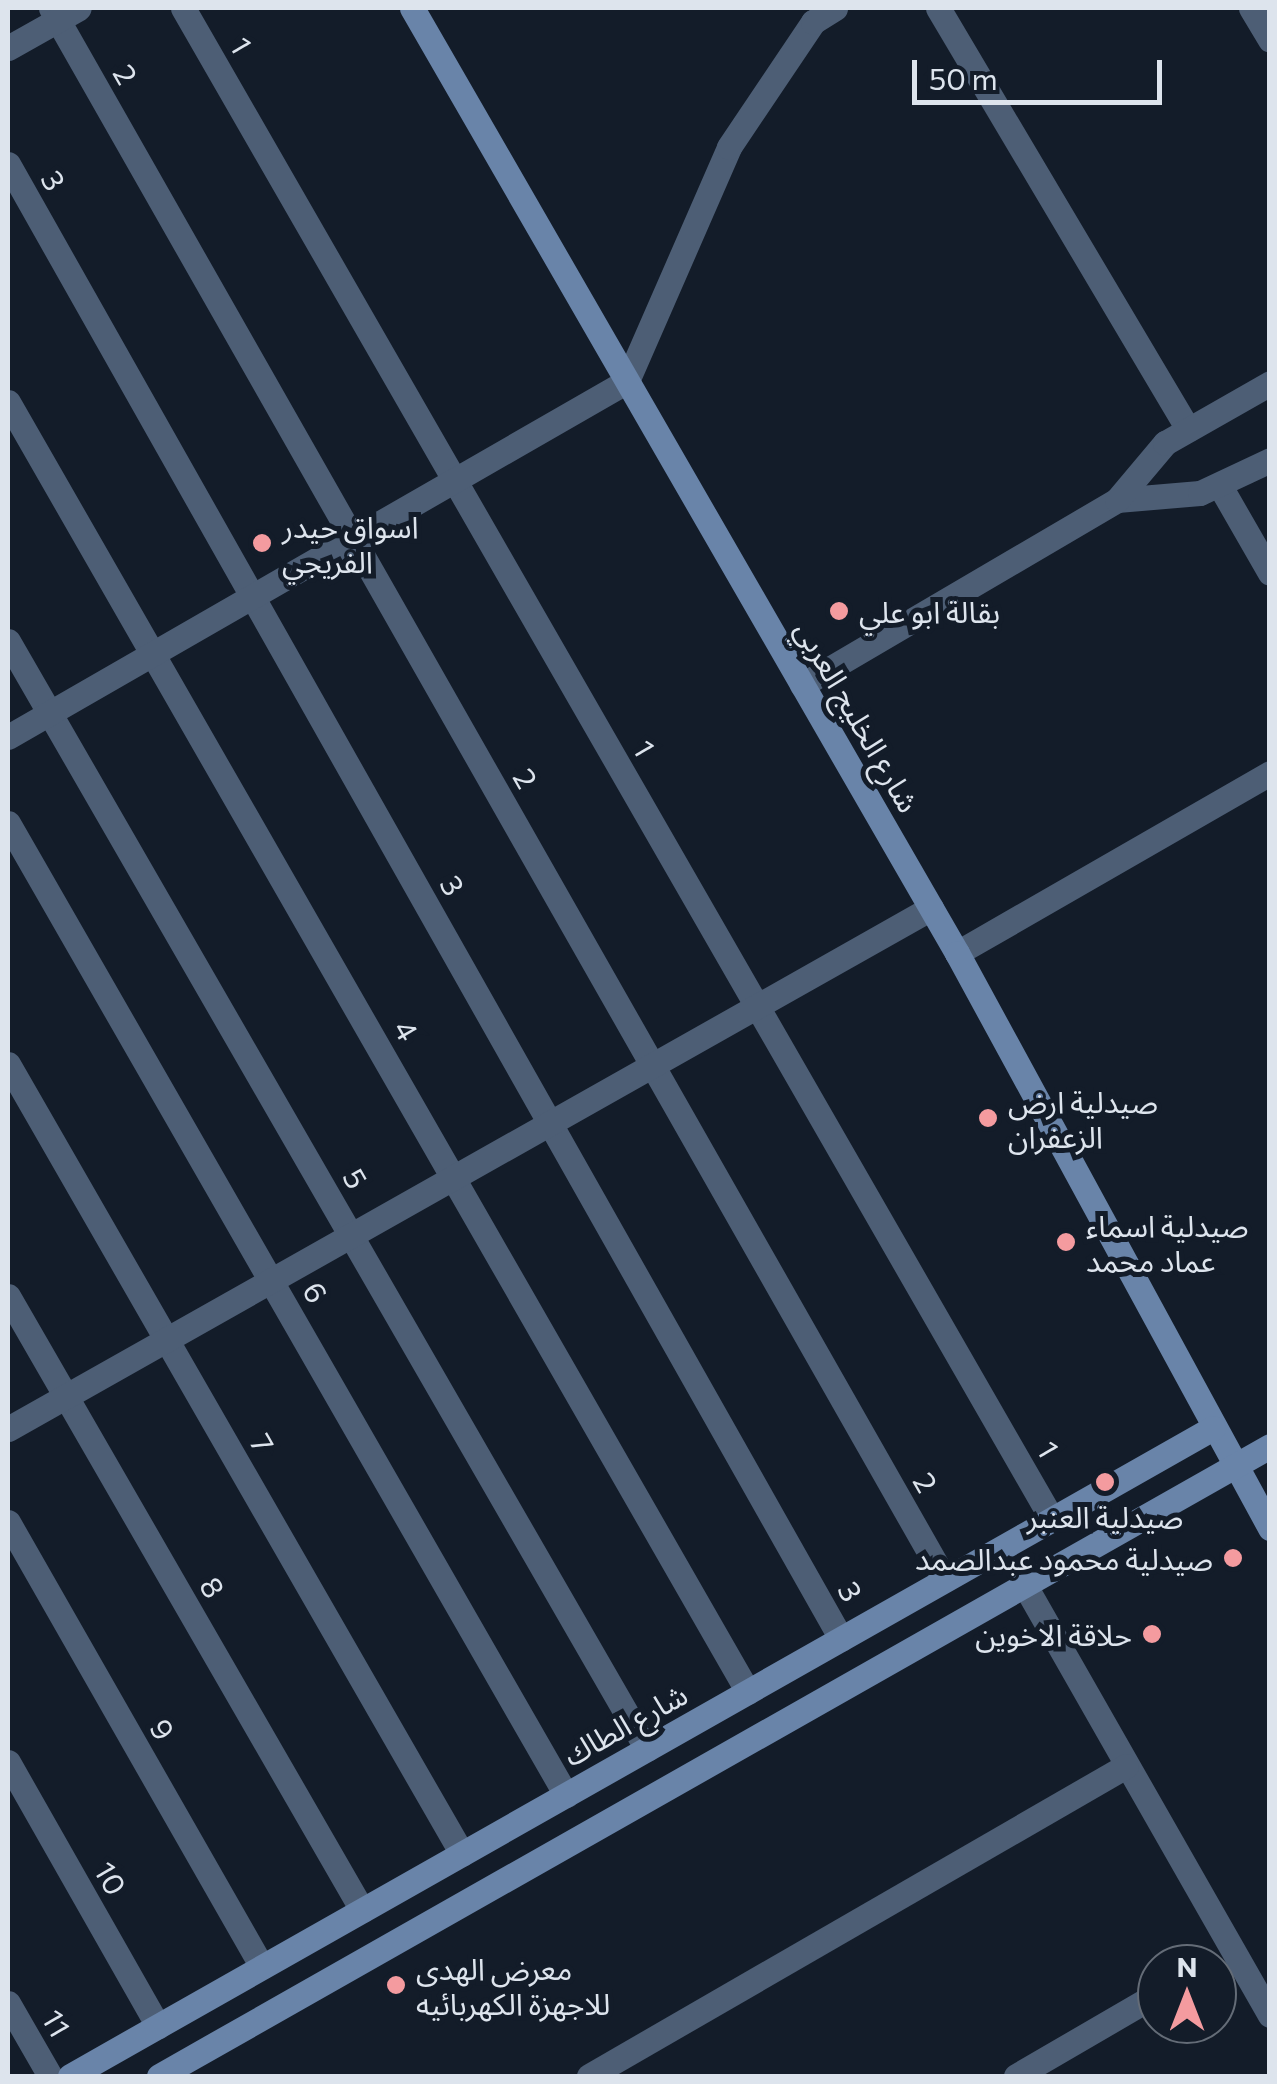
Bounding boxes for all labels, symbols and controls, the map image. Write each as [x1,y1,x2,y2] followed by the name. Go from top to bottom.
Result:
[223,30,261,60] street label: 1
[917,40,1167,102] scale bar
[106,58,146,90] street label: 2
[929,59,998,96] text: 50 m
[34,164,74,196] street label: 3
[282,508,419,578] place label: اسواق حيدر الفريجي
[251,532,273,554] marker: اسواق حيدر الفريجي
[859,593,1000,629] place label: بقالة ابو علي
[828,600,850,622] marker: بقالة ابو علي
[789,614,927,818] street label: شارع الخليج العربي
[626,733,664,763] street label: 1
[506,762,546,794] street label: 2
[433,869,473,901] street label: 3
[387,1013,427,1047] street label: 4
[1008,1083,1158,1154] place label: صيدلية ارض الزعفران
[977,1107,999,1129] marker: صيدلية ارض الزعفران
[336,1162,376,1194] street label: 5
[1086,1207,1249,1278] place label: صيدلية اسماء عماد محمد
[1055,1231,1077,1253] marker: صيدلية اسماء عماد محمد
[296,1275,336,1309] street label: 6
[243,1427,283,1459] street label: 7
[1030,1434,1068,1464] street label: 1
[906,1466,946,1498] street label: 2
[1094,1471,1116,1493] marker: صيدلية العنبر
[1027,1498,1183,1534] place label: صيدلية العنبر
[915,1540,1213,1576] place label: صيدلية محمود عبدالصمد
[1222,1547,1244,1569] marker: صيدلية محمود عبدالصمد
[193,1570,233,1604] street label: 8
[831,1575,871,1607] street label: 3
[975,1616,1132,1652] place label: حلاقة الاخوين
[1141,1623,1163,1645] marker: حلاقة الاخوين
[557,1675,693,1773] street label: شارع الطاك
[143,1712,183,1746] street label: 9
[87,1855,135,1901] street label: 10
[1137,1944,1237,2044] north arrow
[1177,1949,1198,1983] text: N
[416,1950,610,2020] place label: معرض الهدى للاجهزة الكهربائيه
[385,1974,407,1996] marker: معرض الهدى للاجهزة الكهربائيه
[35,2003,79,2043] street label: 11

